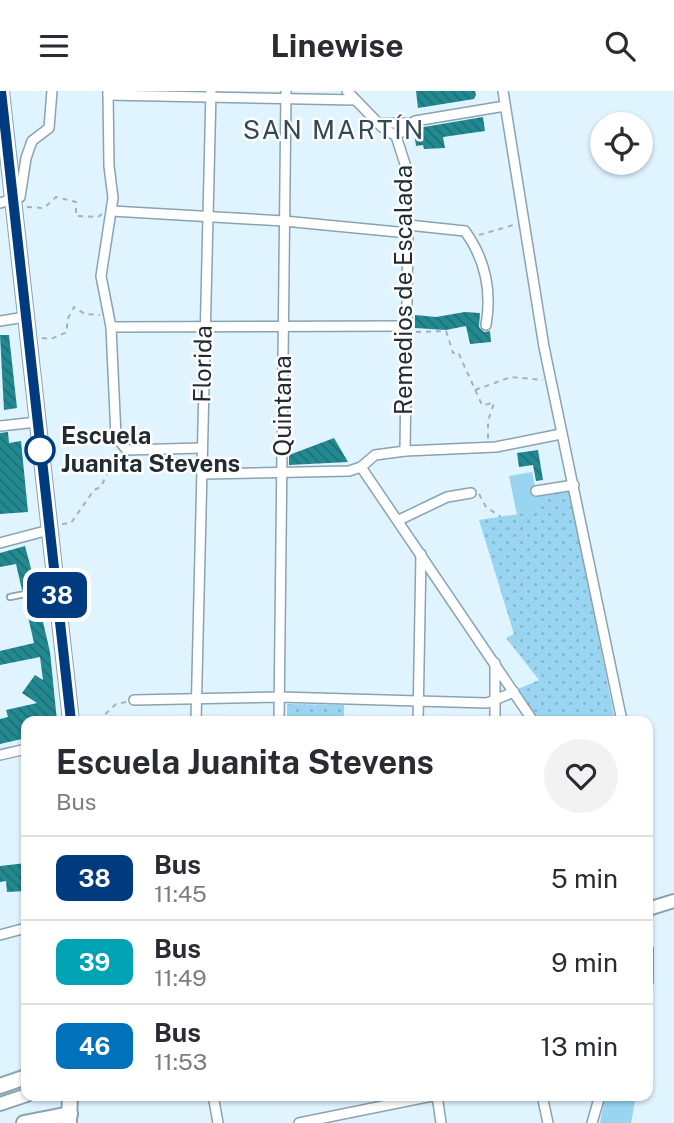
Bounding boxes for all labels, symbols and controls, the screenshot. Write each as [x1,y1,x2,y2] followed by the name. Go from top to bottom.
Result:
[35,27,73,65] icon: menu
[270,27,404,64] text: Linewise
[601,27,639,65] icon: search
[590,112,653,175] map controls
[590,112,653,175] button: locate
[243,114,425,145] district label: SAN MARTÍN
[389,165,417,415] street label: Remedios de Escalada
[187,325,217,403] street label: Florida
[268,355,296,457] street label: Quintana
[61,421,240,477] place label: Escuela Juanita Stevens
[25,435,55,465] marker: Escuela Juanita Stevens
[25,572,88,618] line badge: 38
[41,581,73,609] text: 38
[544,739,618,813] button: heart
[56,743,434,781] text: Escuela Juanita Stevens
[56,788,96,815] text: Bus
[154,849,201,880] text: Bus
[551,863,618,894] text: 5 min
[79,864,111,892] text: 38
[154,880,207,907] text: 11:45
[154,933,201,964] text: Bus
[551,947,618,978] text: 9 min
[79,948,110,976] text: 39
[154,964,207,991] text: 11:49
[154,1017,201,1048] text: Bus
[541,1031,618,1062] text: 13 min
[79,1032,110,1060] text: 46
[154,1048,207,1075] text: 11:53

